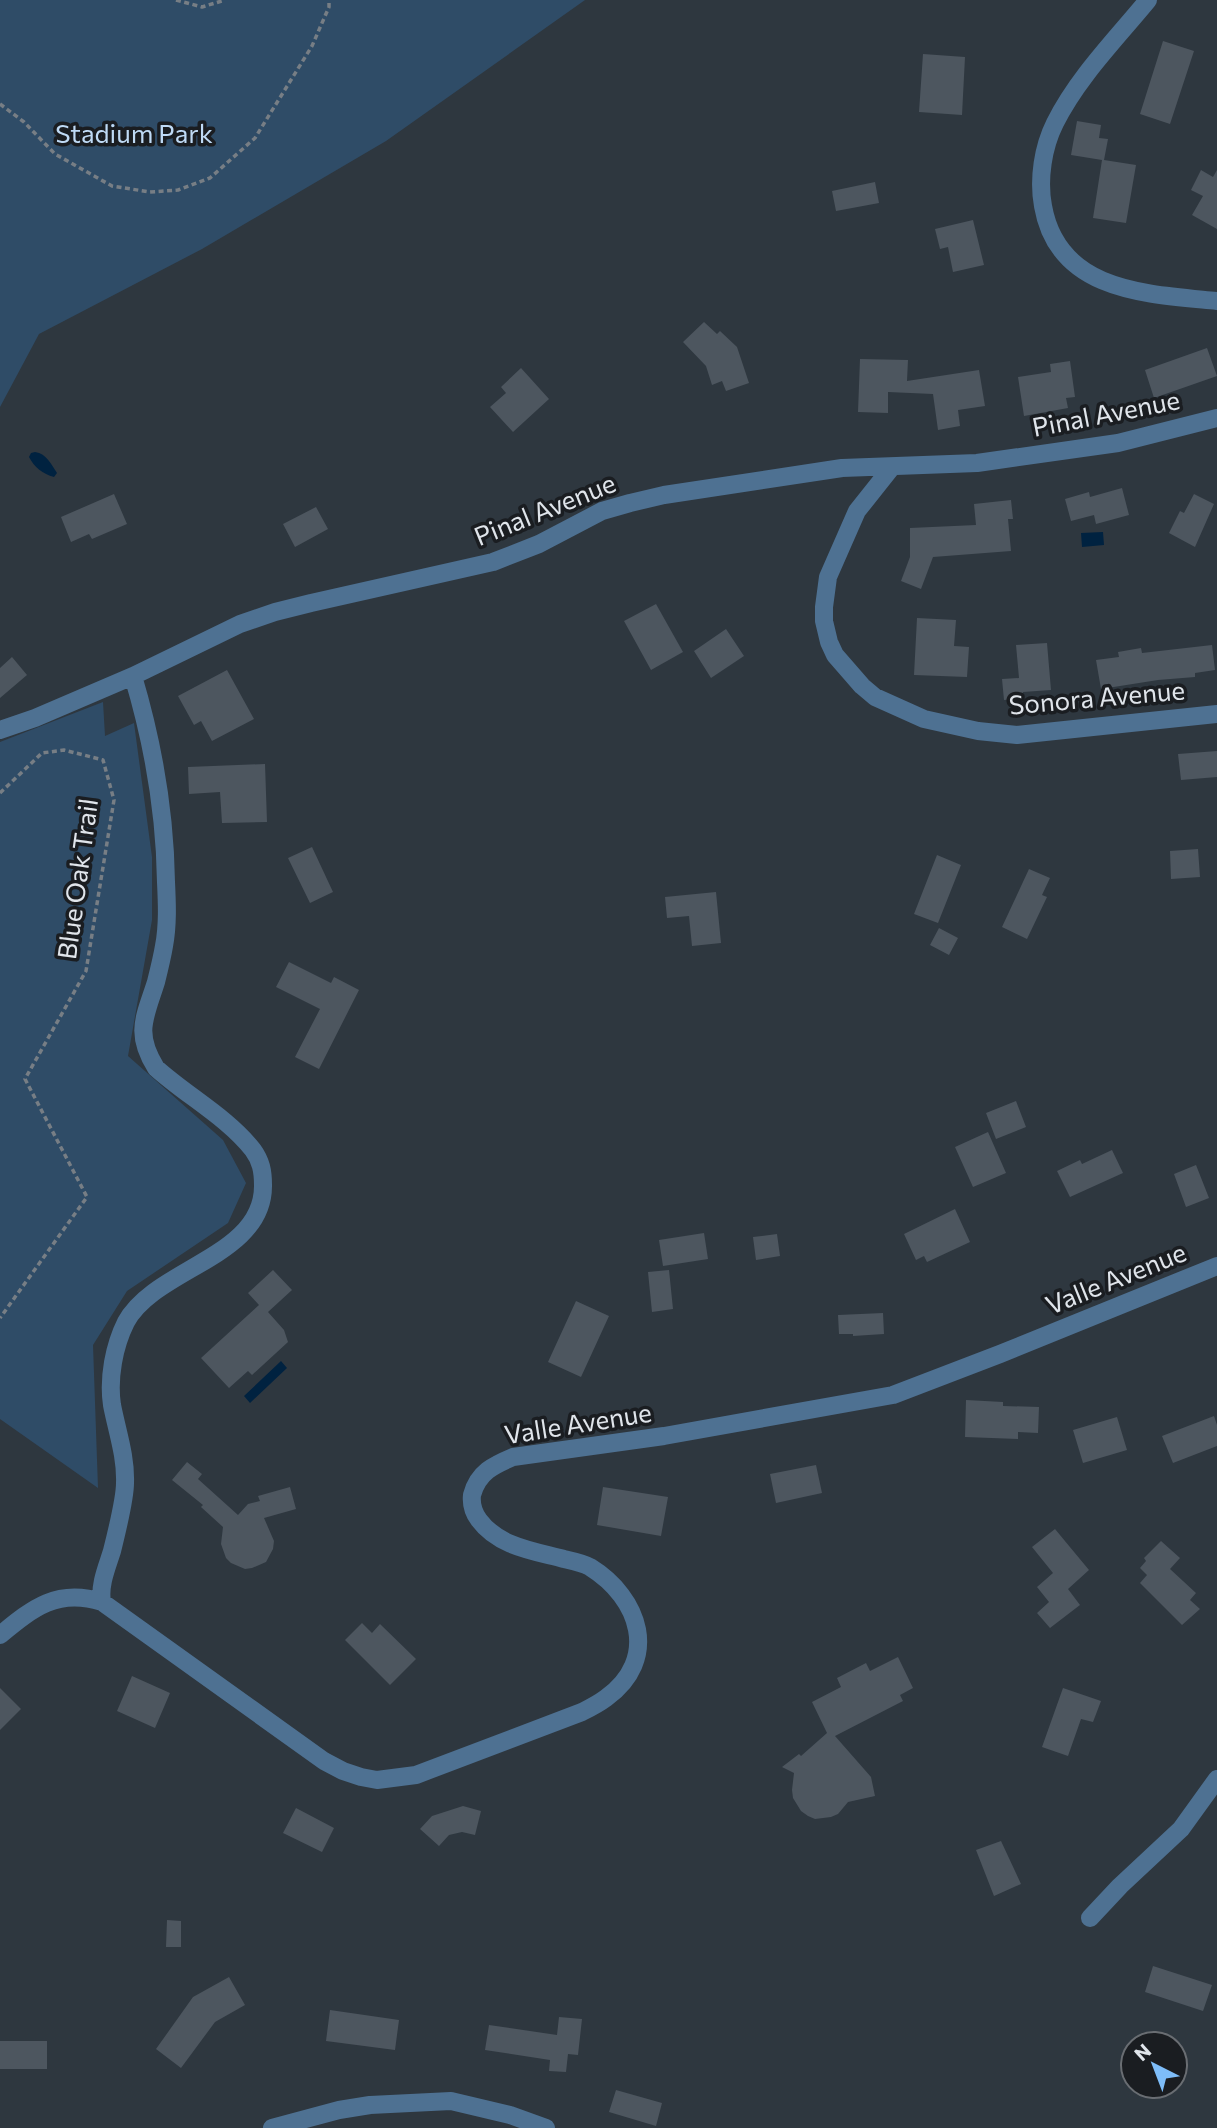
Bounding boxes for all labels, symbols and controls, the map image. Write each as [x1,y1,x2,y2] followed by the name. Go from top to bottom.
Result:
[55,117,213,148] park label: Stadium Park
[1029,383,1182,442] street label: Pinal Avenue
[469,466,620,551] street label: Pinal Avenue
[1008,673,1186,720] street label: Sonora Avenue
[50,796,103,961] street label: Blue Oak Trail
[1041,1235,1190,1320] street label: Valle Avenue
[502,1396,654,1449] street label: Valle Avenue
[1119,2030,1189,2100] north arrow
[1129,2039,1155,2065] text: N

